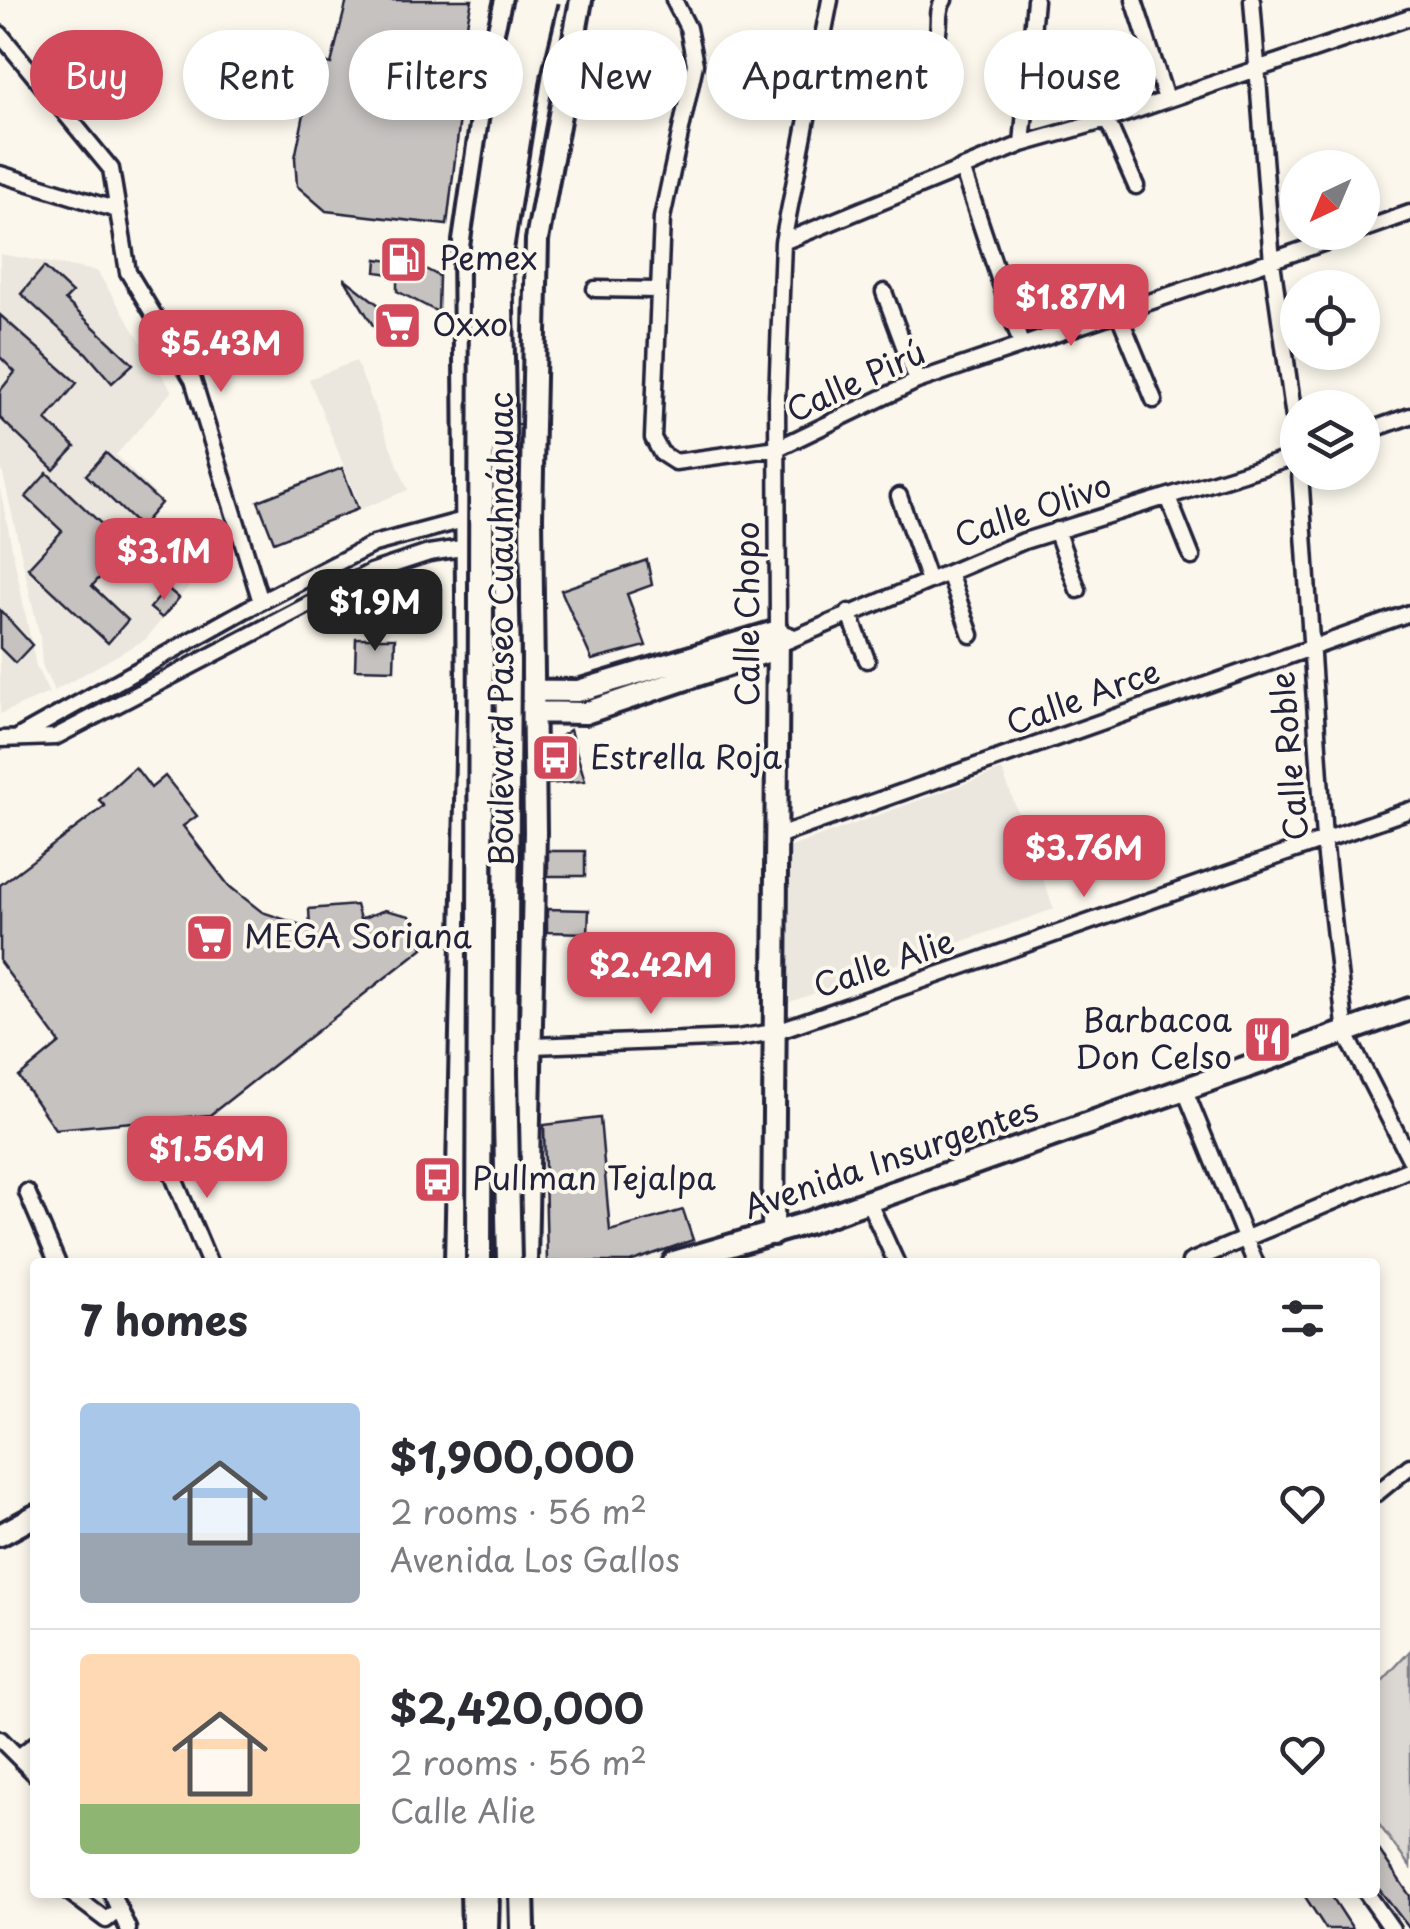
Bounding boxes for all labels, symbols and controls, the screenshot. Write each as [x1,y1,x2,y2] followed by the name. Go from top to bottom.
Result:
[30,30,163,120] chip: Buy
[183,30,329,120] chip: Rent
[349,30,523,120] chip: Filters
[543,30,687,120] chip: New
[707,30,964,120] chip: Apartment
[984,30,1156,120] chip: House
[1280,150,1380,250] north arrow
[1280,150,1380,490] map controls
[378,233,430,285] fuel station icon: Pemex
[439,233,538,281] place label: Pemex
[990,264,1152,349] pin: $1.87M
[1280,270,1380,370] button: locate
[1016,272,1126,320] text: $1.87M
[371,299,423,351] supermarket icon: Oxxo
[432,299,508,347] place label: Oxxo
[140,310,302,395] pin: $5.43M
[161,318,281,366] text: $5.43M
[778,327,933,433] street label: Calle Pirú
[1280,390,1380,490] button: layers
[476,392,524,866] street label: Boulevard Paseo Cuauhnáhuac
[947,460,1117,558] street label: Calle Olivo
[94,518,234,603] pin: $3.1M
[722,521,770,707] street label: Calle Chopo
[117,526,211,574] text: $3.1M
[305,569,445,654] pin: $1.9M
[329,577,421,625] text: $1.9M
[999,646,1166,746] street label: Calle Arce
[1257,670,1319,843] street label: Calle Roble
[529,732,581,784] bus stop icon: Estrella Roja
[590,732,782,780] place label: Estrella Roja
[1003,815,1165,900] pin: $3.76M
[1025,823,1143,871] text: $3.76M
[183,911,235,963] supermarket icon: MEGA Soriana
[244,911,473,959] place label: MEGA Soriana
[807,916,960,1009] street label: Calle Alie
[570,932,732,1017] pin: $2.42M
[589,940,713,988] text: $2.42M
[1075,995,1232,1080] place label: Barbacoa Don Celso
[1241,1013,1293,1065] restaurant icon: Barbacoa Don Celso
[737,1084,1044,1230] street label: Avenida Insurgentes
[126,1116,288,1201] pin: $1.56M
[149,1124,265,1172] text: $1.56M
[411,1153,463,1205] bus stop icon: Pullman Tejalpa
[472,1153,716,1201] place label: Pullman Tejalpa
[80,1287,248,1350] text: 7 homes
[1275,1291,1330,1346] icon: filters
[390,1424,635,1487] text: $1,900,000
[160,1443,280,1563] icon: home
[1275,1476,1330,1531] icon: heart
[390,1487,647,1535] text: 2 rooms · 56 m²
[390,1535,680,1583] text: Avenida Los Gallos
[390,1675,644,1738] text: $2,420,000
[160,1694,280,1814] icon: home
[1275,1727,1330,1782] icon: heart
[390,1738,647,1786] text: 2 rooms · 56 m²
[390,1786,536,1834] text: Calle Alie

